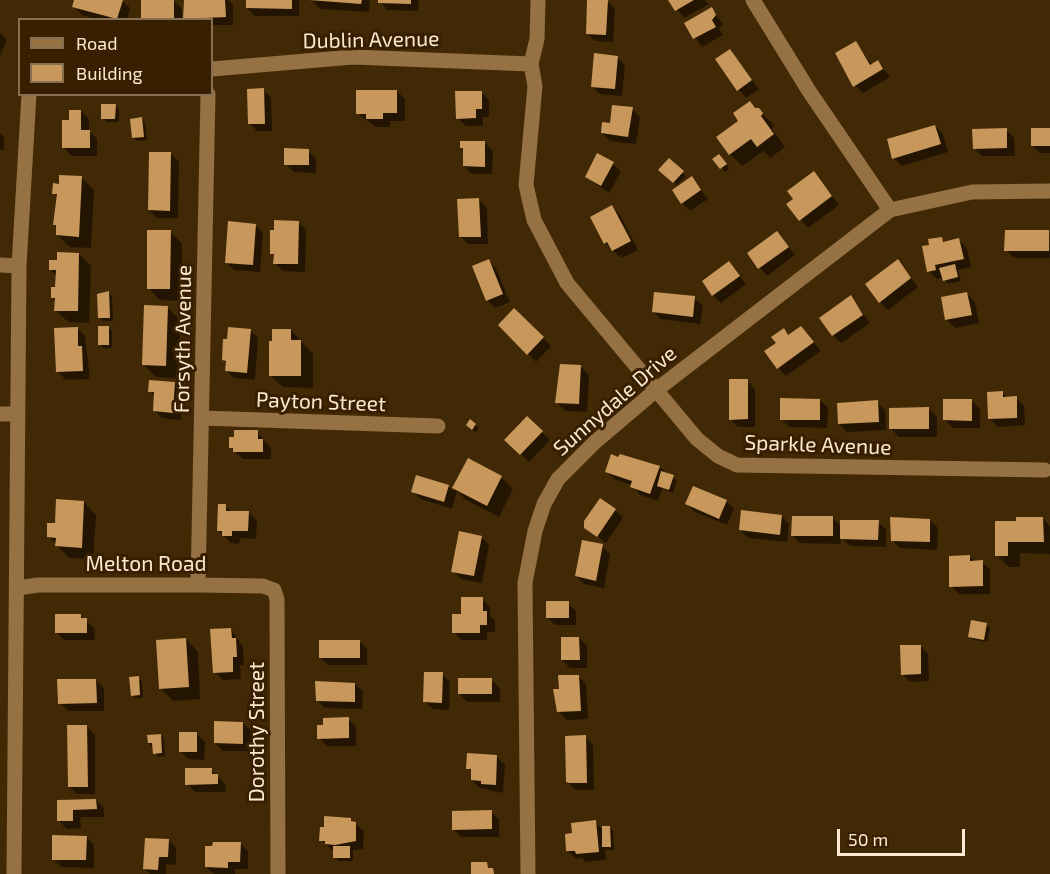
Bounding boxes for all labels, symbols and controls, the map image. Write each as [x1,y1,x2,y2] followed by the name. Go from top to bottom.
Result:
[18,18,213,96] legend
[302,26,440,54] street label: Dublin Avenue
[76,32,117,54] text: Road
[76,62,143,84] text: Building
[169,265,197,413] street label: Forsyth Avenue
[548,341,682,461] street label: Sunnydale Drive
[256,387,386,417] street label: Payton Street
[744,430,892,460] street label: Sparkle Avenue
[86,551,206,577] street label: Melton Road
[244,662,270,802] street label: Dorothy Street
[840,817,968,855] scale bar
[848,828,888,850] text: 50 m

